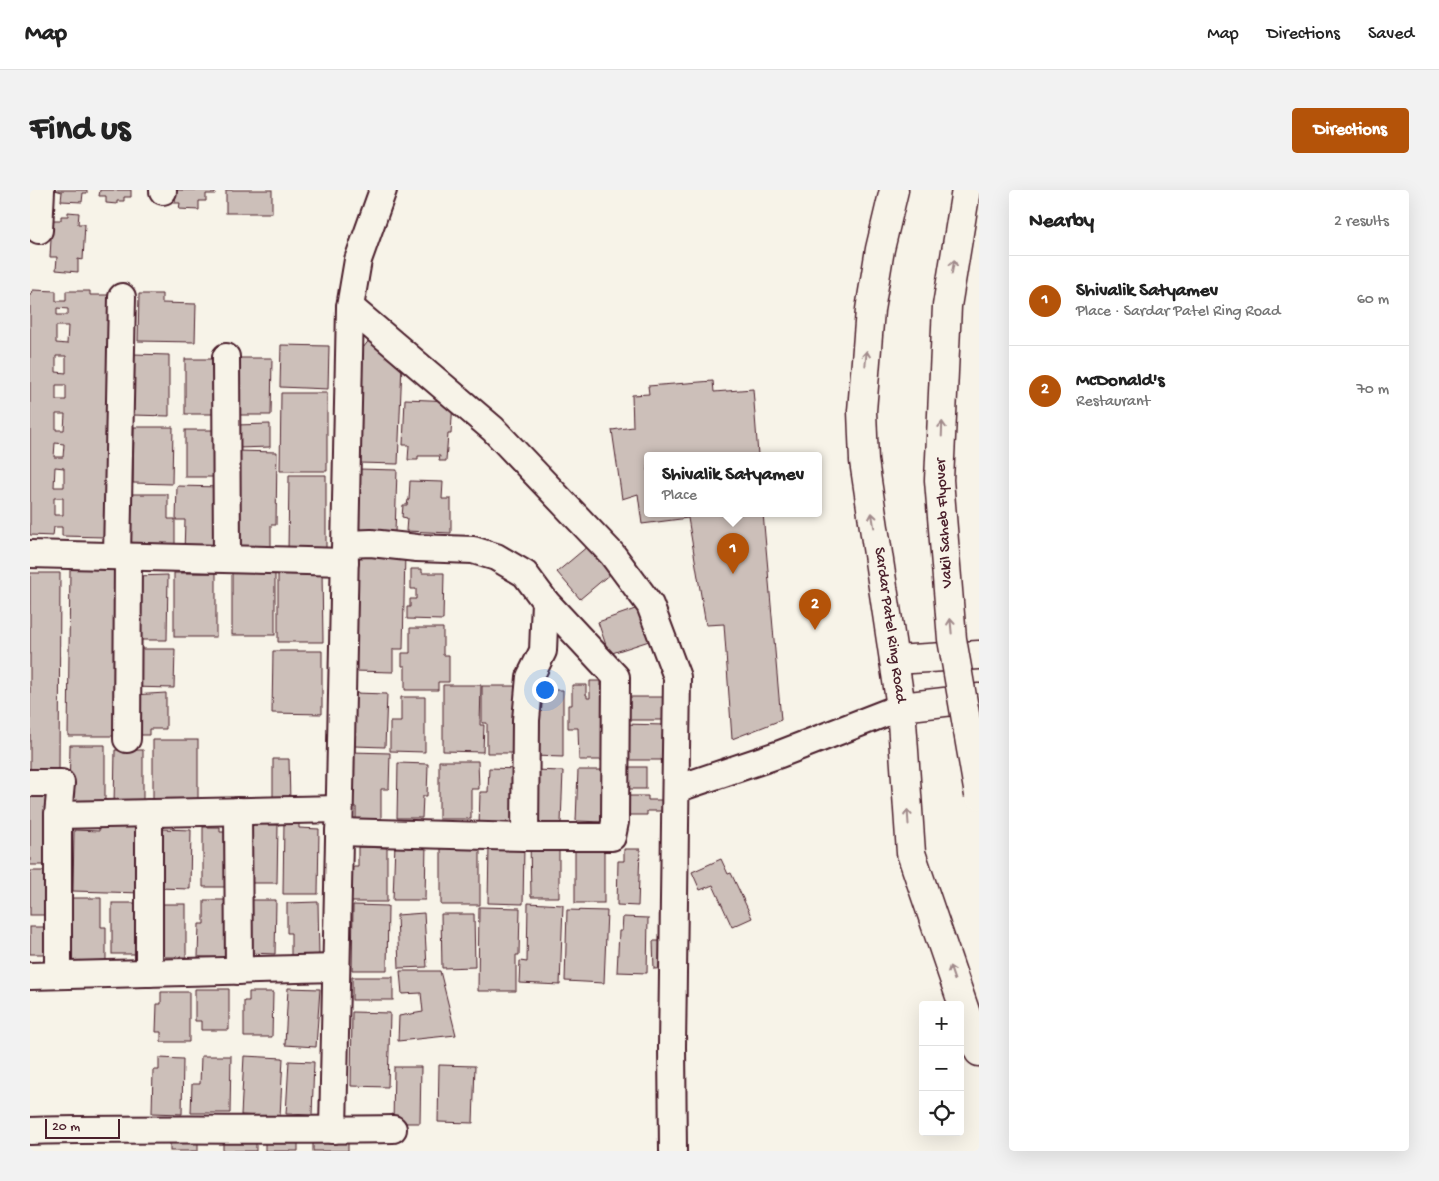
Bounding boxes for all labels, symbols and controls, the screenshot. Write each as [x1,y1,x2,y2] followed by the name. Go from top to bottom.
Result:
[25,20,67,49] text: Map
[1207,24,1239,45] text: Map
[1267,24,1340,45] text: Directions
[1368,24,1414,45] text: Saved
[1292,108,1409,153] button: Directions
[30,110,130,151] text: Find us
[1029,210,1094,235] text: Nearby
[1334,213,1389,232] text: 2 results
[949,260,959,276] one-way arrow
[1076,280,1218,303] text: Shivalik Satyamev
[1042,291,1048,310] text: 1
[1357,291,1389,310] text: 60 m
[1076,303,1280,322] text: Place · Sardar Patel Ring Road
[861,351,870,367] one-way arrow
[1076,370,1165,393] text: McDonald's
[1041,381,1049,400] text: 2
[1356,381,1389,400] text: 70 m
[1076,393,1150,412] text: Restaurant
[937,422,946,438] one-way arrow
[644,452,822,517] popup
[932,456,958,589] street label: Vakil Saheb Flyover
[662,464,804,487] text: Shivalik Satyamev
[662,487,697,506] text: Place
[868,512,878,528] one-way arrow
[717,533,749,574] pin: 1
[869,546,910,706] street label: Sardar Patel Ring Road
[799,589,831,630] pin: 2
[946,619,956,635] one-way arrow
[532,677,558,703] your location
[904,810,913,826] one-way arrow
[947,966,956,981] one-way arrow
[919,1001,964,1136] map controls
[919,1001,964,1046] button: +
[919,1046,964,1091] button: −
[919,1091,964,1136] button: locate
[45,1116,120,1139] scale bar
[52,1119,80,1136] text: 20 m

